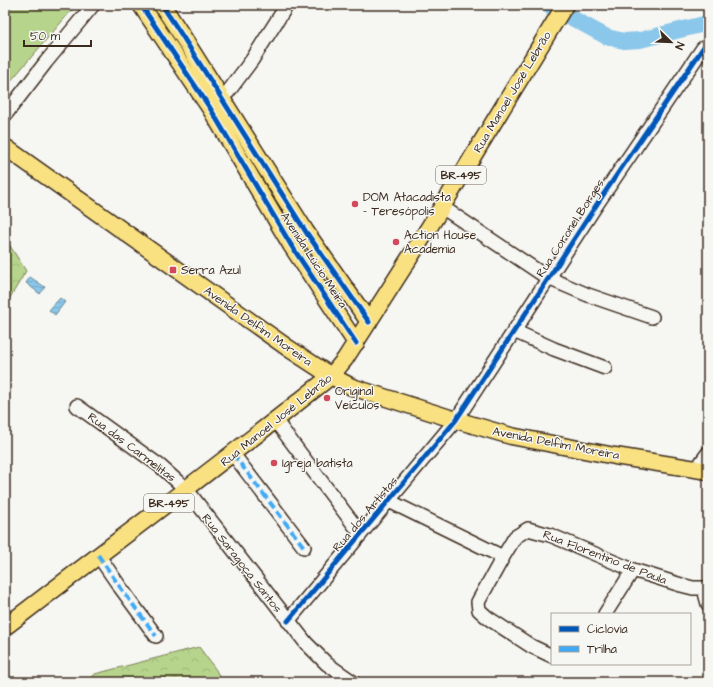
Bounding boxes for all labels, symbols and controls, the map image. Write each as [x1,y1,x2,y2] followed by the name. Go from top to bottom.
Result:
[24,22,91,48] scale bar
[651,22,691,62] north arrow
[30,28,61,45] text: 50 m
[469,28,556,156] street label: Rua Manoel José Lebrão
[671,40,688,52] text: N
[436,166,486,184] road number: BR-495
[532,176,609,281] street label: Rua Coronel Borges
[363,189,451,220] place label: DOM Atacadista - Teresópolis
[350,199,360,209] marker: DOM Atacadista - Teresópolis
[276,209,351,312] street label: Avenida Lúcio Meira
[404,227,477,258] place label: Action House Academia
[391,237,401,247] marker: Action House Academia
[181,262,241,279] place label: Serra Azul
[168,265,178,275] marker: Serra Azul
[200,282,315,370] street label: Avenida Delfim Moreira
[217,370,336,471] street label: Rua Manoel José Lebrão
[335,383,379,414] place label: Original Veículos
[322,393,332,403] marker: Original Veículos
[84,409,179,486] street label: Rua das Carmelitas
[491,423,621,464] street label: Avenida Delfim Moreira
[282,455,353,473] place label: Igreja batista
[269,458,279,468] marker: Igreja batista
[329,473,402,556] street label: Rua dos Artistas
[144,494,194,512] road number: BR-495
[197,510,286,617] street label: Rua Saragoça Santos
[541,526,669,589] street label: Rua Florentino de Paula
[551,613,691,665] legend
[587,621,628,638] text: Ciclovia
[587,641,617,658] text: Trilha

